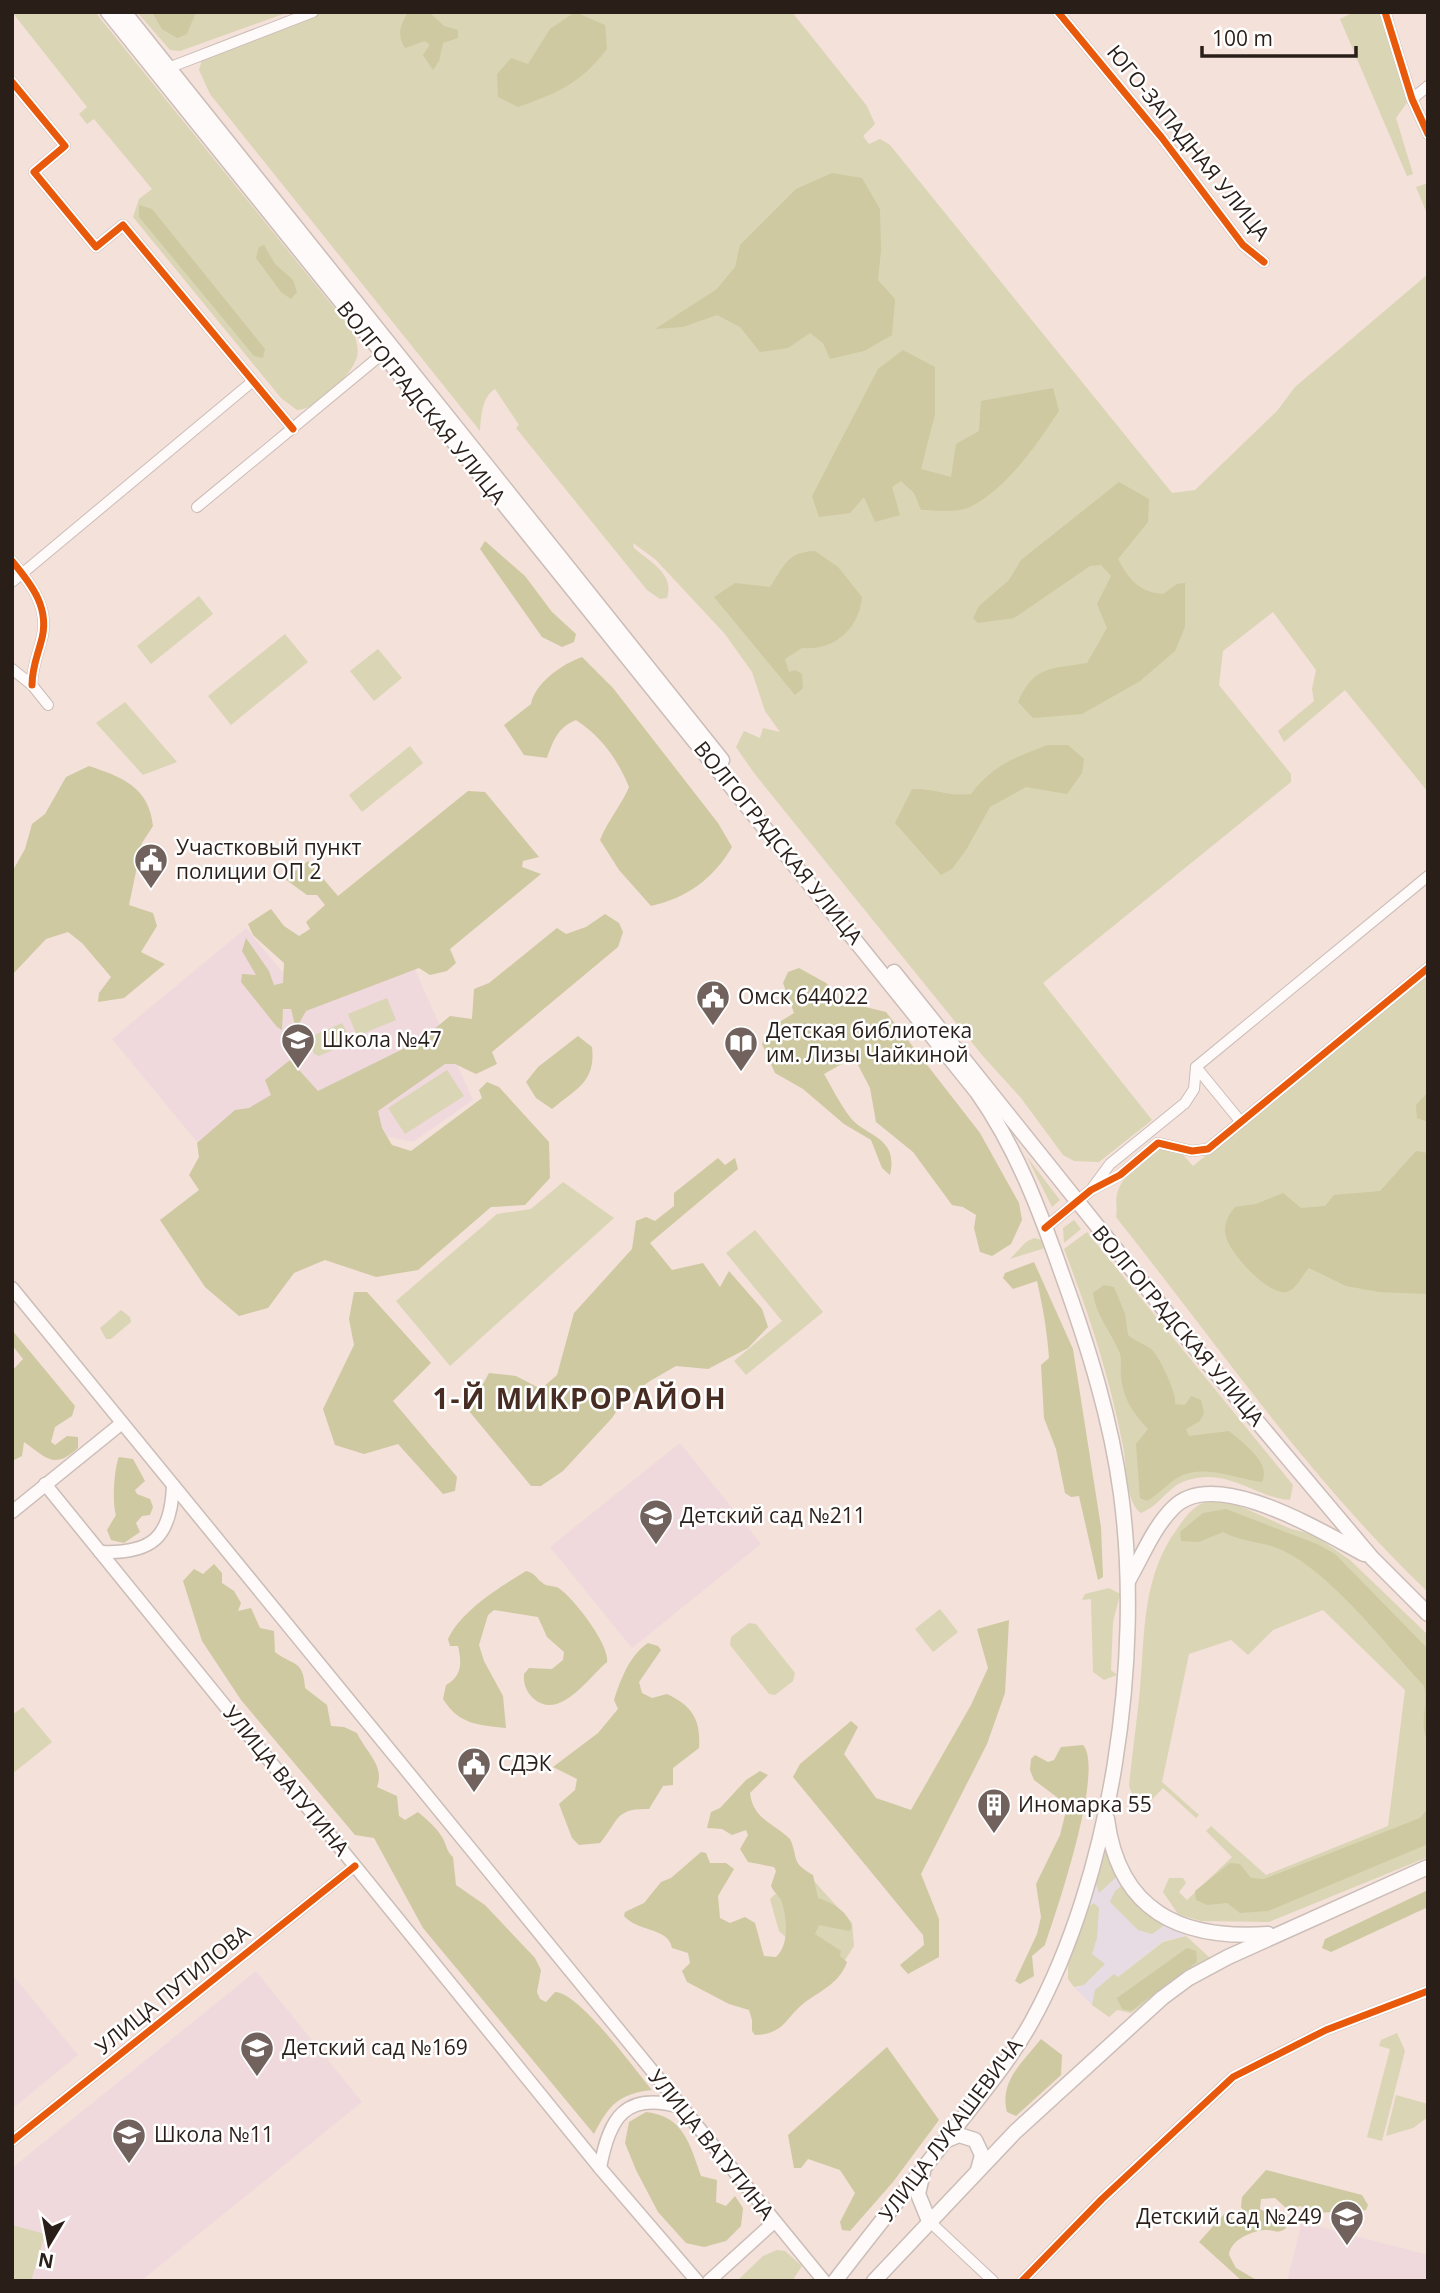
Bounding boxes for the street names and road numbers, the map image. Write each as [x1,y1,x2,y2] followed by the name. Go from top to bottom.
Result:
[1101,39,1277,247] street label: ЮГО-ЗАПАДНАЯ УЛИЦА
[331,295,513,510] street label: ВОЛГОГРАДСКАЯ УЛИЦА
[688,735,870,950] street label: ВОЛГОГРАДСКАЯ УЛИЦА
[1087,1219,1271,1432] street label: ВОЛГОГРАДСКАЯ УЛИЦА
[218,1699,357,1862] street label: УЛИЦА ВАТУТИНА
[89,1918,256,2060] street label: УЛИЦА ПУТИЛОВА
[872,2032,1029,2227] street label: УЛИЦА ЛУКАШЕВИЧА
[643,2063,782,2226] street label: УЛИЦА ВАТУТИНА

